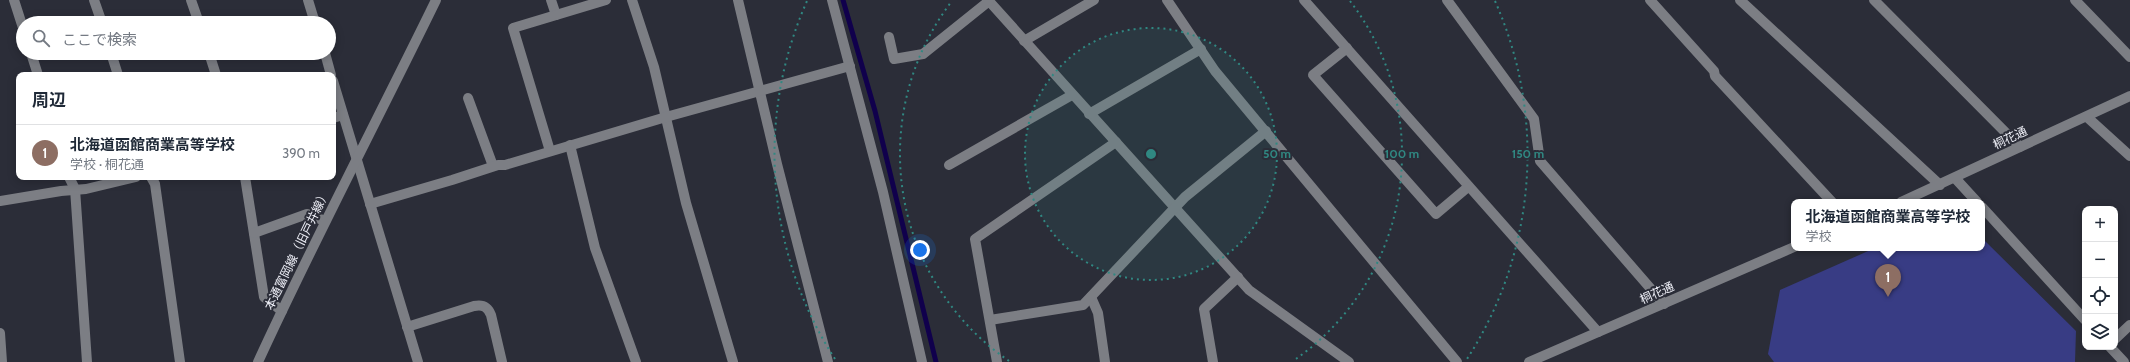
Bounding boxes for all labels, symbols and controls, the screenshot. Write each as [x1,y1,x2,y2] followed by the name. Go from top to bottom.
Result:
[16,16,336,60] search box
[30,27,52,49] icon: search
[62,31,137,49] text: ここで検索
[32,90,66,110] text: 周辺
[1990,123,2029,152] street label: 桐花通
[70,136,235,154] text: 北海道函館商業高等学校
[43,145,47,161] text: 1
[282,145,320,161] text: 390 m
[1263,146,1291,161] text: 50 m
[1385,146,1419,161] text: 100 m
[1512,146,1544,161] text: 150 m
[1144,147,1158,161] centre of rings
[70,156,144,172] text: 学校 · 桐花通
[261,187,332,312] street label: 本通富岡線（旧戸井線）
[1791,199,1985,251] popup
[2082,206,2118,350] map controls
[2082,206,2118,242] button: +
[1805,208,1971,226] text: 北海道函館商業高等学校
[1805,228,1832,244] text: 学校
[910,240,930,260] your location
[2082,242,2118,278] button: −
[1875,264,1901,297] pin: 1
[1637,278,1676,307] street label: 桐花通
[2082,278,2118,314] button: locate
[2082,314,2118,350] button: layers

